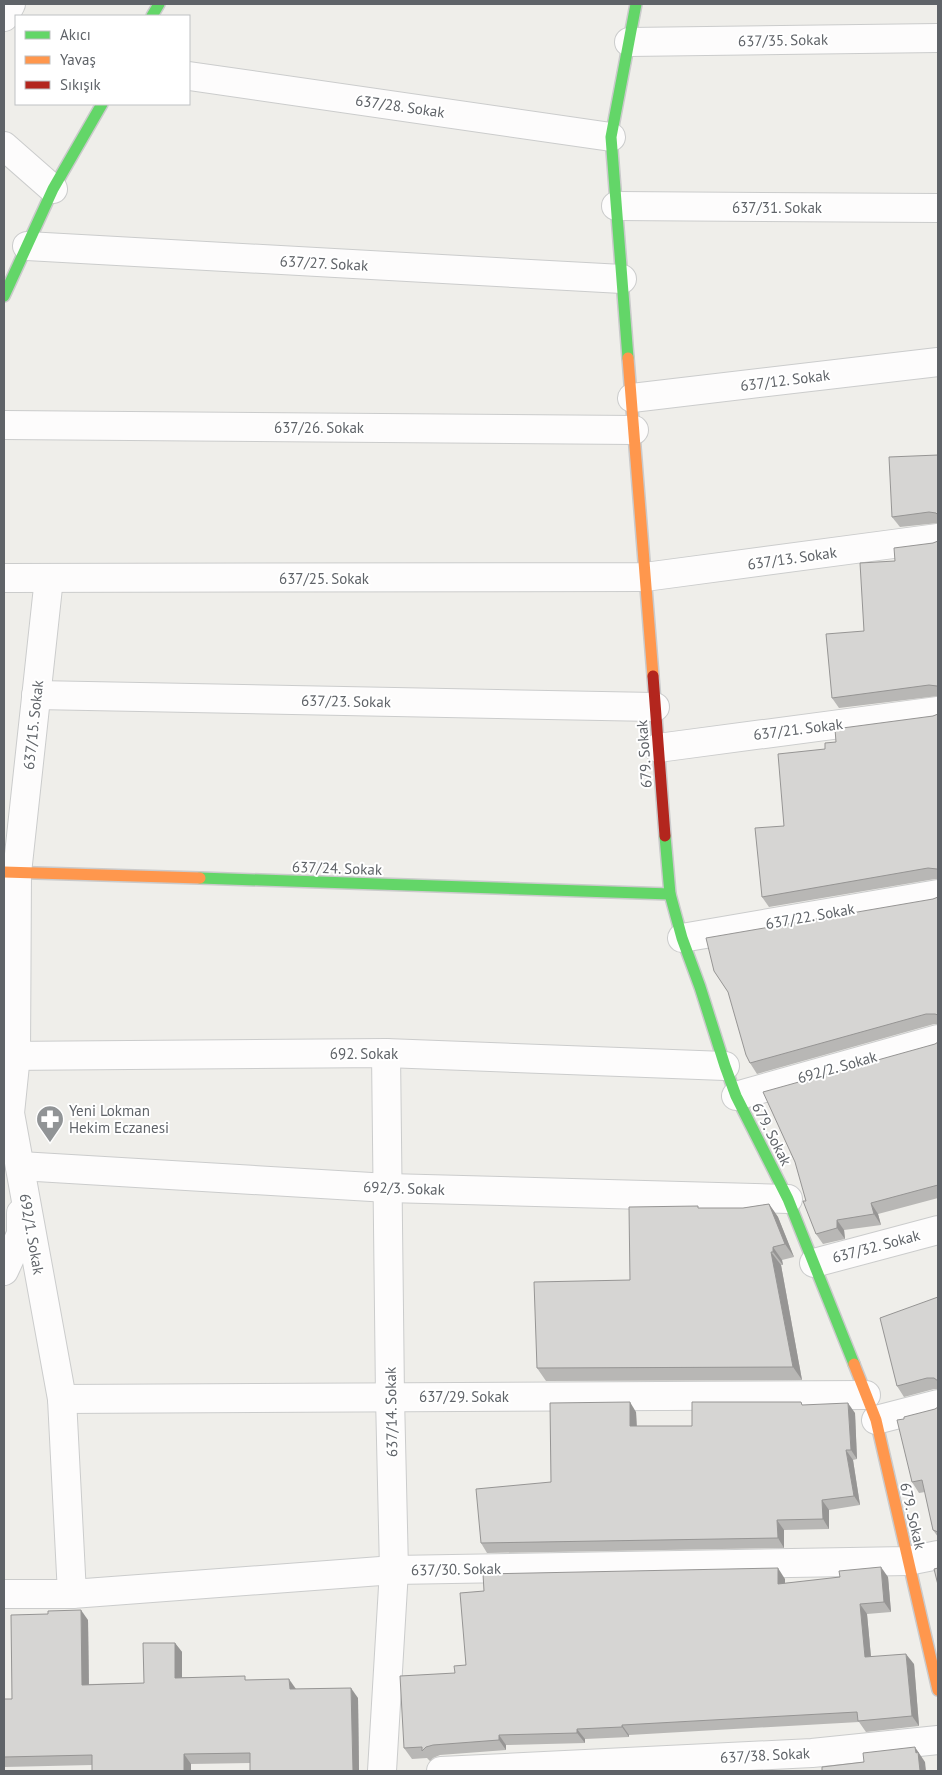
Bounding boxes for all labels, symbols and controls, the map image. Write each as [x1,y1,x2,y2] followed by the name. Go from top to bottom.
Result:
[15,15,190,105] legend
[60,25,91,44] text: Akıcı
[738,30,829,50] street label: 637/35. Sokak
[60,50,96,69] text: Yavaş
[60,75,102,94] text: Sıkışık
[354,90,447,122] street label: 637/28. Sokak
[732,198,823,217] street label: 637/31. Sokak
[279,251,369,275] street label: 637/27. Sokak
[739,365,832,395] street label: 637/12. Sokak
[274,418,365,437] street label: 637/26. Sokak
[746,542,839,574] street label: 637/13. Sokak
[279,569,370,588] street label: 637/25. Sokak
[19,678,47,771] street label: 637/15. Sokak
[301,691,392,711] street label: 637/23. Sokak
[752,714,845,744] street label: 637/21. Sokak
[632,718,656,789] street label: 679. Sokak
[292,857,383,879] street label: 637/24. Sokak
[764,899,857,933] street label: 637/22. Sokak
[330,1044,399,1063] street label: 692. Sokak
[795,1046,880,1087] street label: 692/2. Sokak
[748,1099,796,1170] street label: 679. Sokak
[69,1101,169,1137] place label: Yeni Lokman Hekim Eczanesi
[35,1104,65,1143] pharmacy icon: Yeni Lokman Hekim Eczanesi
[363,1177,446,1199] street label: 692/3. Sokak
[16,1192,49,1277] street label: 692/1. Sokak
[830,1225,923,1267] street label: 637/32. Sokak
[381,1366,401,1457] street label: 637/14. Sokak
[419,1387,510,1406] street label: 637/29. Sokak
[896,1481,930,1552] street label: 679. Sokak
[411,1559,502,1579] street label: 637/30. Sokak
[720,1743,811,1767] street label: 637/38. Sokak

